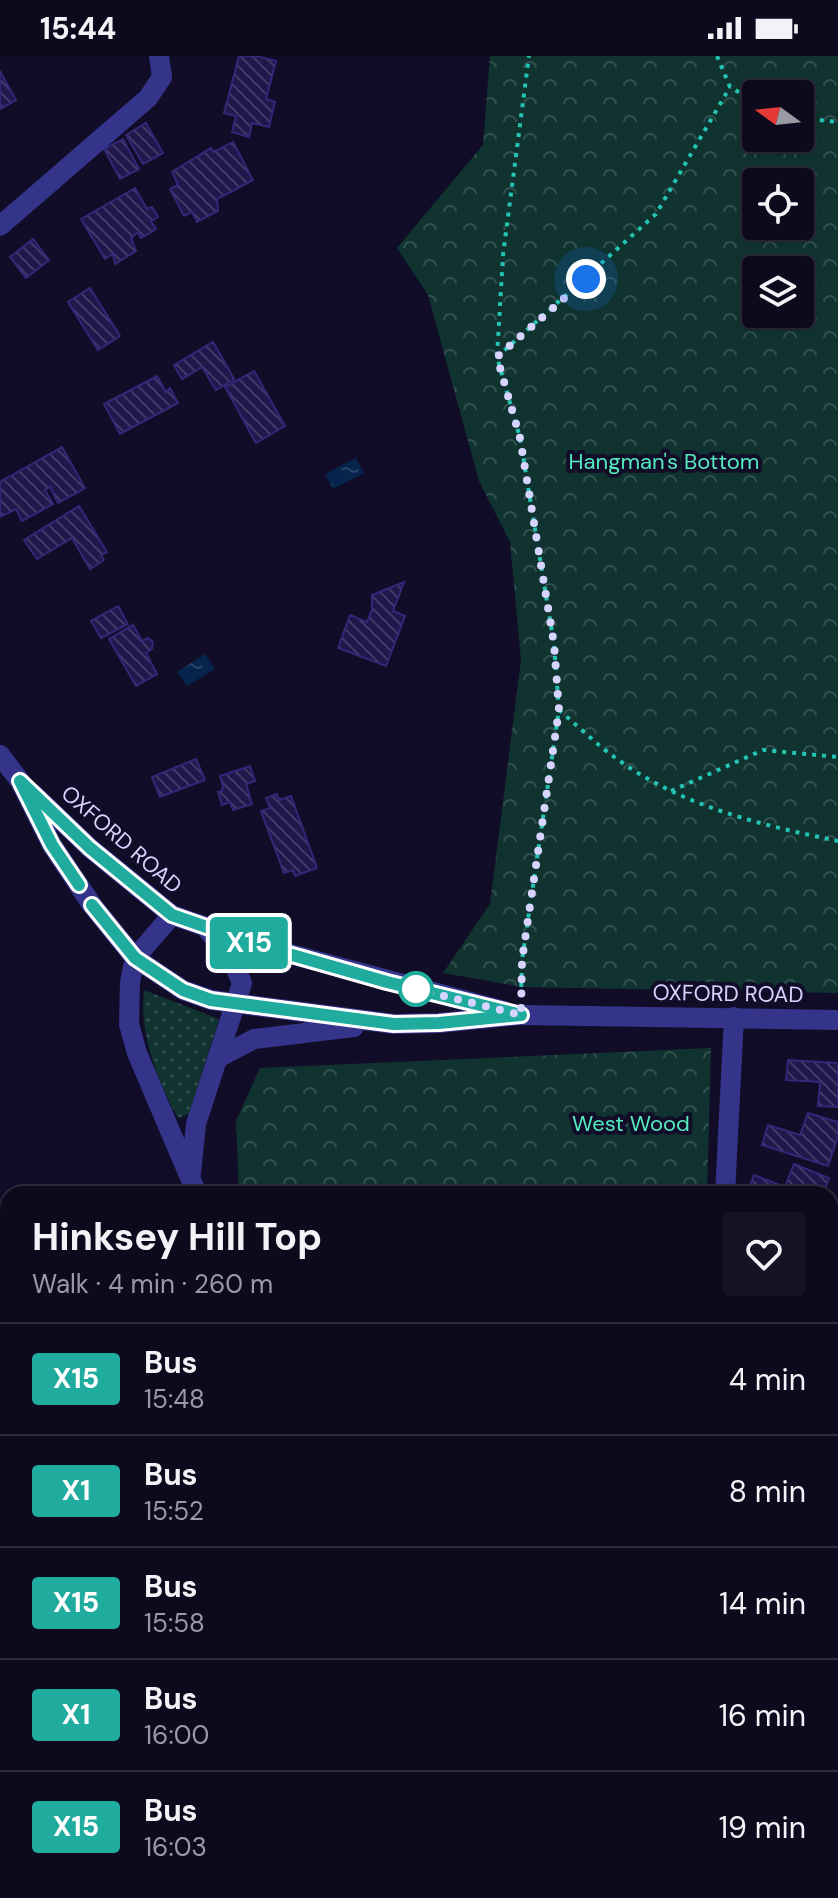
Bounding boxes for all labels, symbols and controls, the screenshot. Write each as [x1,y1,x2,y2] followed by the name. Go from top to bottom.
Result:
[40,9,116,48] text: 15:44
[742,80,814,152] north arrow
[742,80,814,328] map controls
[742,168,814,240] button: locate
[742,256,814,328] button: layers
[566,259,606,299] your location
[569,447,759,476] park label: Hangman's Bottom
[55,779,188,900] street label: OXFORD ROAD
[203,917,295,969] line badge: X15
[226,924,272,961] text: X15
[399,972,433,1006] unlabelled marker
[652,978,804,1009] street label: OXFORD ROAD
[572,1109,690,1138] park label: West Wood
[32,1212,322,1262] text: Hinksey Hill Top
[722,1212,806,1296] button: heart
[32,1267,273,1301] text: Walk · 4 min · 260 m
[144,1343,198,1382] text: Bus
[53,1360,99,1397] text: X15
[729,1360,806,1399] text: 4 min
[144,1382,205,1416] text: 15:48
[144,1455,198,1494] text: Bus
[62,1472,90,1509] text: X1
[729,1472,806,1511] text: 8 min
[144,1494,204,1528] text: 15:52
[144,1567,198,1606] text: Bus
[53,1584,99,1621] text: X15
[719,1584,806,1623] text: 14 min
[144,1606,205,1640] text: 15:58
[144,1679,198,1718] text: Bus
[62,1696,90,1733] text: X1
[719,1696,806,1735] text: 16 min
[144,1718,209,1752] text: 16:00
[144,1791,198,1830] text: Bus
[53,1808,99,1845] text: X15
[719,1808,806,1847] text: 19 min
[144,1830,207,1864] text: 16:03

